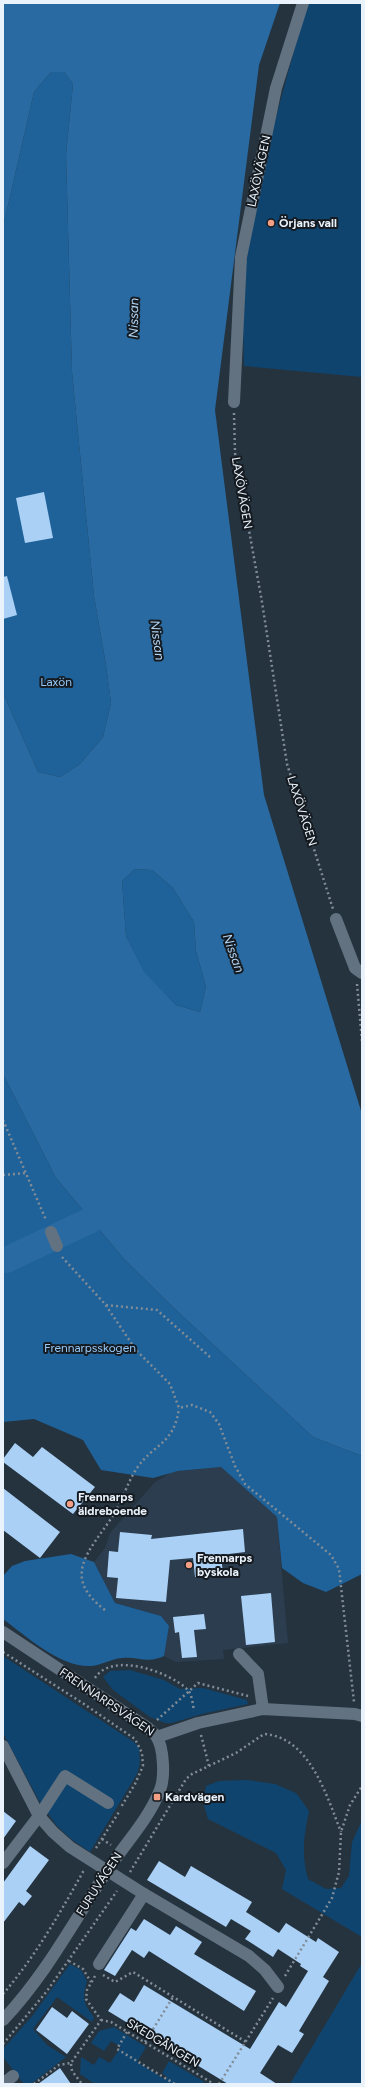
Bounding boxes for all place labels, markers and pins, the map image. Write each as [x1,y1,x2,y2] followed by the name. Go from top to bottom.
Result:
[279,216,337,230] place label: Örjans vall
[266,218,276,228] marker: Örjans vall
[78,1490,147,1518] place label: Frennarps äldreboende
[65,1499,75,1509] marker: Frennarps äldreboende
[197,1551,253,1579] place label: Frennarps byskola
[184,1560,194,1570] marker: Frennarps byskola
[165,1790,225,1804] place label: Kardvägen
[152,1792,162,1802] marker: Kardvägen

